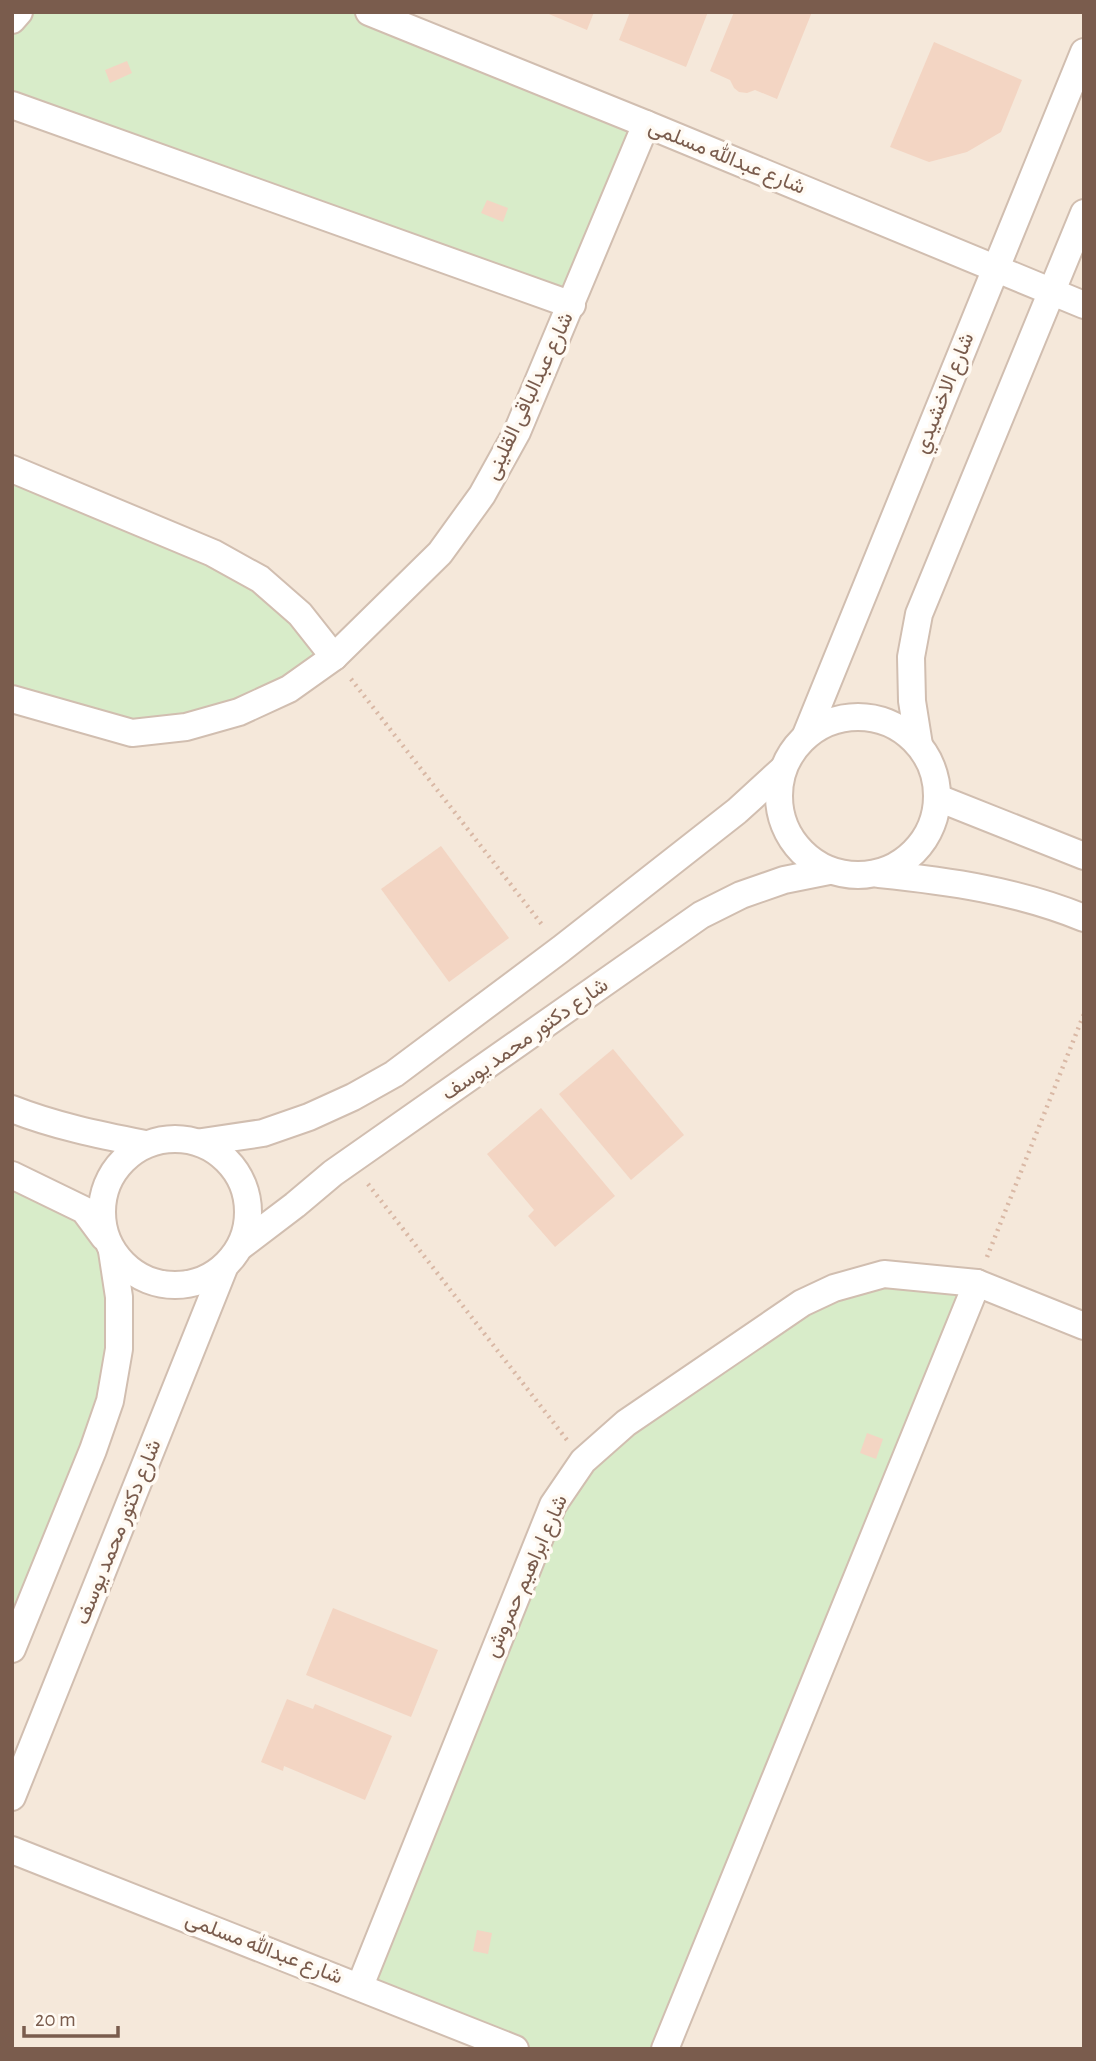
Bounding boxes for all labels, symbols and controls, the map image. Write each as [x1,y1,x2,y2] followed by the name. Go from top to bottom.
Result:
[645,113,809,201] street label: شارع عبدالله مسلمى
[481,309,580,484] street label: شارع عبدالباقى القلينى
[910,330,983,458] street label: شارع الاخشيدي
[438,974,614,1107] street label: شارع دكتور محمد يوسف
[71,1436,168,1629] street label: شارع دكتور محمد يوسف
[481,1492,574,1662] street label: شارع ابراهيم حمروش
[181,1906,347,1990] street label: شارع عبدالله مسلمى
[24,1994,119,2038] scale bar
[35,2009,76,2030] text: 20 m

